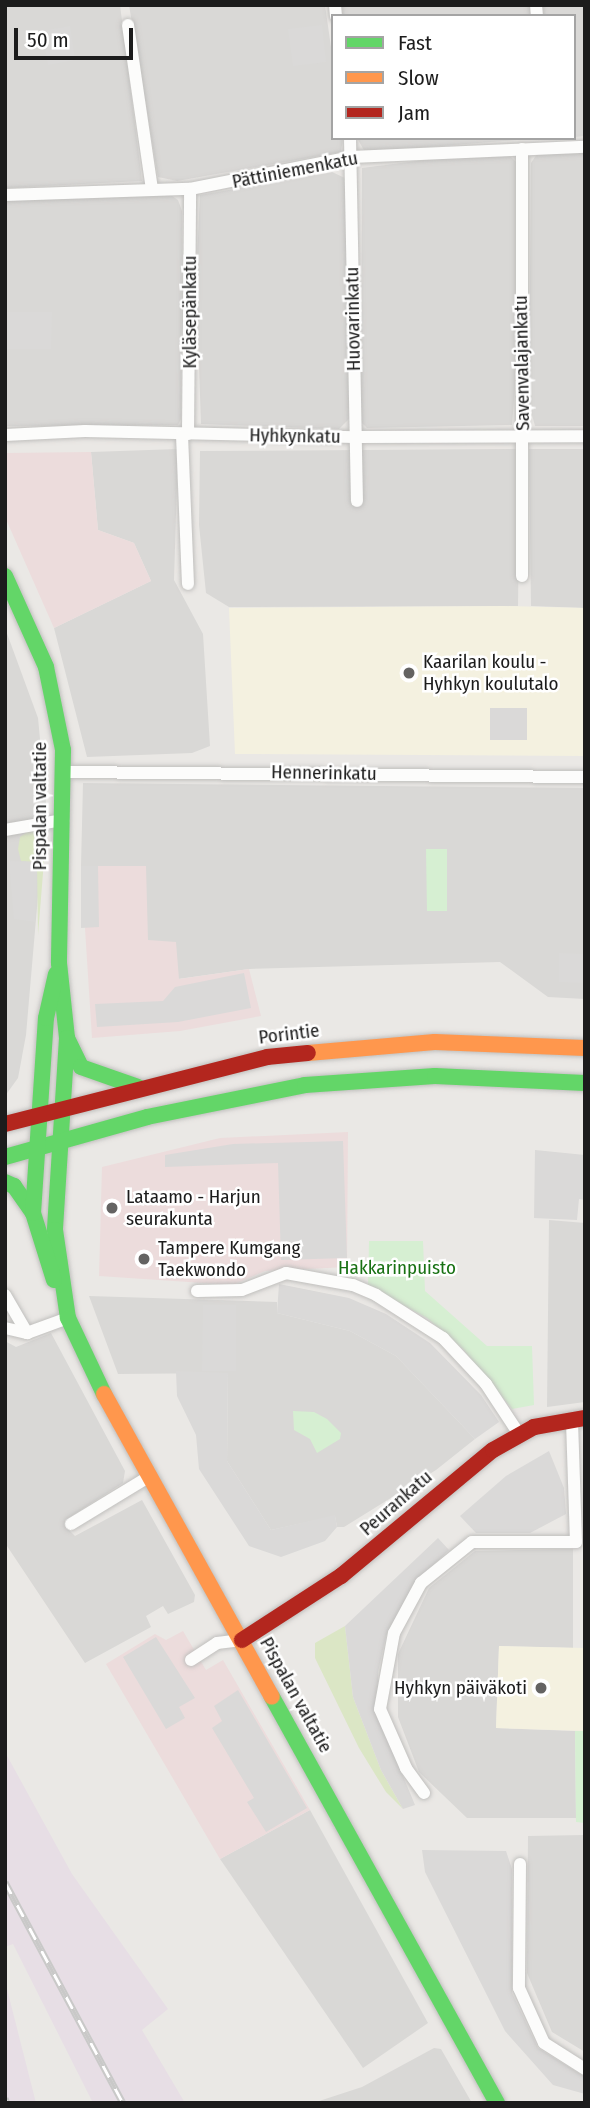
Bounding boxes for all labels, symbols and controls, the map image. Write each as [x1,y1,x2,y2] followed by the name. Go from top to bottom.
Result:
[18,14,136,58] scale bar
[331,14,576,140] legend
[27,27,69,53] text: 50 m
[398,30,432,56] text: Fast
[398,65,439,91] text: Slow
[398,100,430,126] text: Jam
[230,147,360,193] street label: Pättiniemenkatu
[179,255,201,369] street label: Kyläsepänkatu
[341,267,365,371] street label: Huovarinkatu
[509,295,535,431] street label: Savenvalajankatu
[249,424,341,448] street label: Hyhkynkatu
[423,651,558,695] place label: Kaarilan koulu - Hyhkyn koulutalo
[401,665,417,681] marker: Kaarilan koulu - Hyhkyn koulutalo
[29,742,51,870] street label: Pispalan valtatie
[271,761,377,785] street label: Hennerinkatu
[257,1019,321,1049] street label: Porintie
[126,1186,261,1230] place label: Lataamo - Harjun seurakunta
[104,1200,120,1216] marker: Lataamo - Harjun seurakunta
[158,1237,300,1281] place label: Tampere Kumgang Taekwondo
[136,1251,152,1267] marker: Tampere Kumgang Taekwondo
[338,1257,456,1279] park label: Hakkarinpuisto
[355,1466,437,1540] street label: Peurankatu
[255,1633,337,1757] street label: Pispalan valtatie
[394,1677,527,1699] place label: Hyhkyn päiväkoti
[533,1680,549,1696] marker: Hyhkyn päiväkoti

